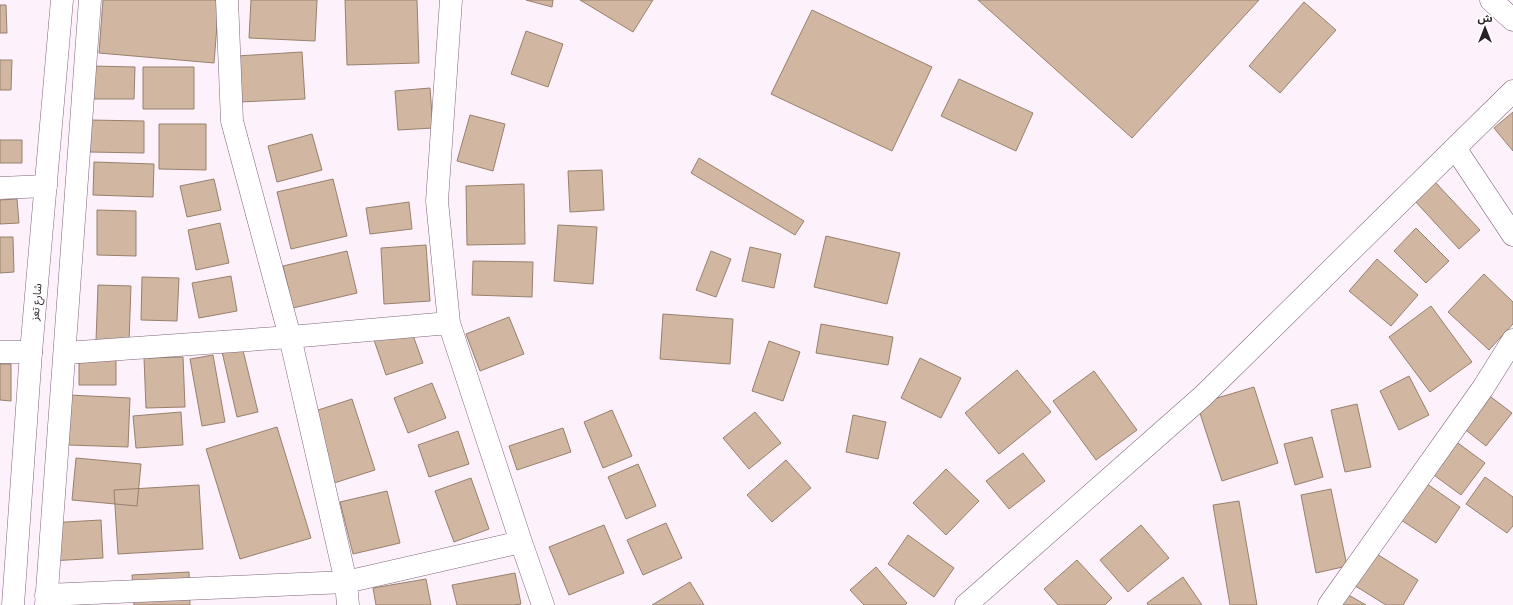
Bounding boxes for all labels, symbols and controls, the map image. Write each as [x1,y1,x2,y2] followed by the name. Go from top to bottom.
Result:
[1465,8,1505,48] north arrow
[1477,12,1493,25] text: ش
[28,282,46,322] street label: شارع تعز

